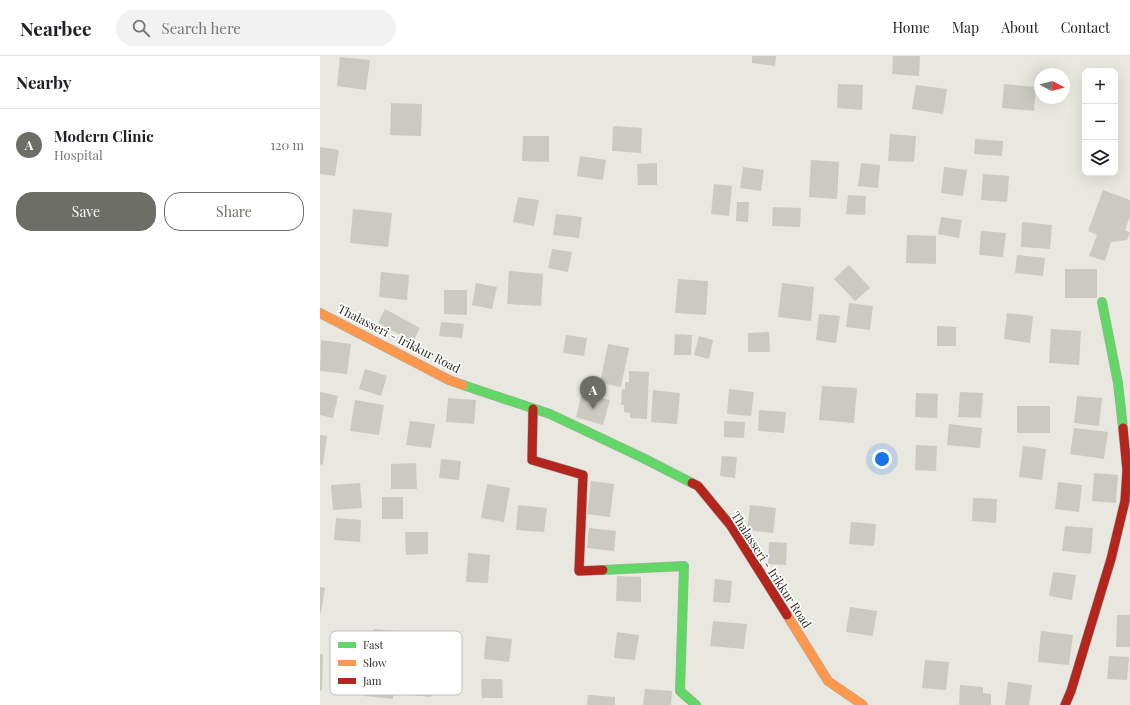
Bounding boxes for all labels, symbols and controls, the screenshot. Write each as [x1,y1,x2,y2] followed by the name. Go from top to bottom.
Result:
[116,10,396,46] search box
[20,15,92,41] text: Nearbee
[130,17,152,39] icon: search
[162,18,241,38] text: Search here
[892,18,930,37] text: Home
[952,18,979,37] text: Map
[1001,18,1039,37] text: About
[1061,18,1110,37] text: Contact
[1034,68,1070,104] north arrow
[1082,68,1118,176] map controls
[1082,68,1118,104] button: +
[16,71,71,93] text: Nearby
[1082,104,1118,140] button: −
[54,126,154,146] text: Modern Clinic
[25,136,33,153] text: A
[270,136,304,153] text: 120 m
[1082,140,1118,176] button: layers
[54,146,103,163] text: Hospital
[16,192,156,231] button: Save
[164,192,304,231] button: Share
[335,300,463,376] street label: Thalasseri - Irikkur Road
[580,376,606,409] pin: A
[872,449,892,469] your location
[728,508,815,631] street label: Thalasseri - Irikkur Road
[330,631,462,695] legend
[363,637,383,652] text: Fast
[363,655,387,670] text: Slow
[362,673,382,688] text: Jam

